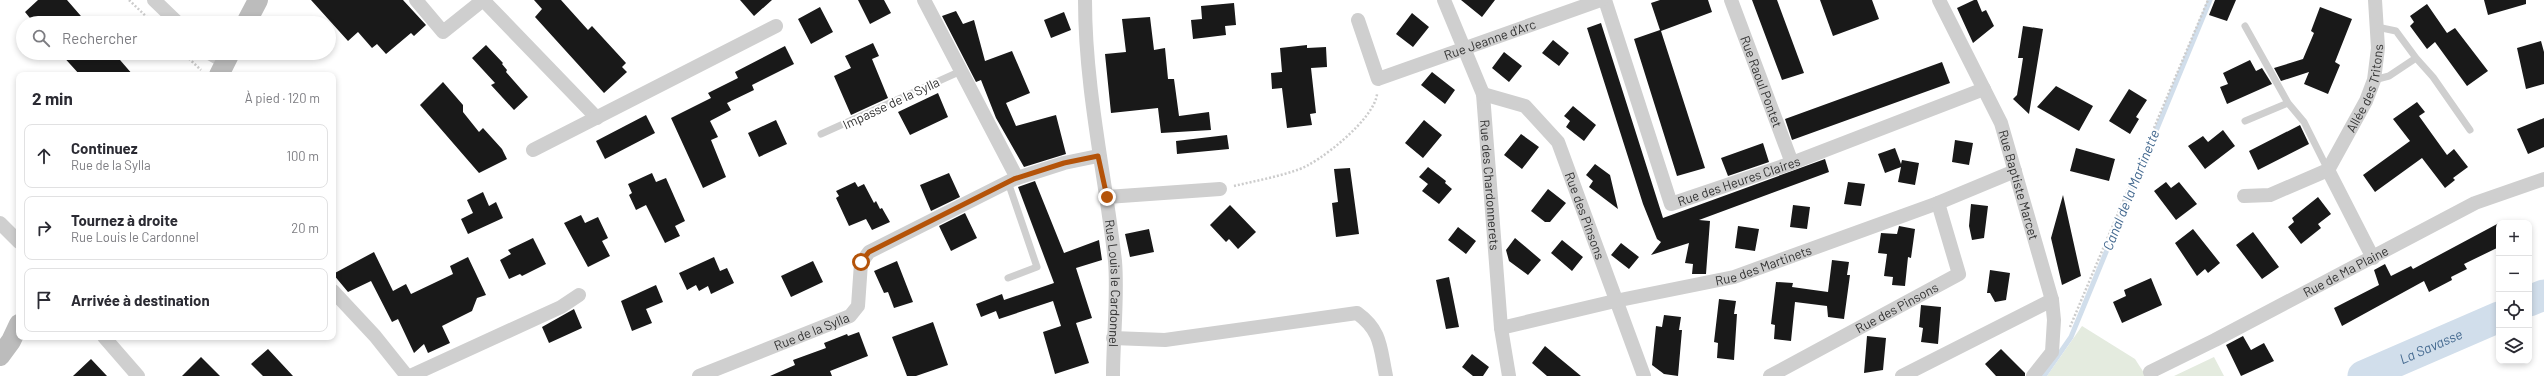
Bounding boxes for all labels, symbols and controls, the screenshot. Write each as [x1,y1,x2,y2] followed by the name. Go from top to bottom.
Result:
[16,16,336,60] search box
[1442,16,1538,63] street label: Rue Jeanne d'Arc
[30,27,52,49] icon: search
[62,29,138,47] text: Rechercher
[1737,33,1786,129] street label: Rue Raoul Pontet
[2342,44,2386,135] street label: Allée des Tritons
[840,74,942,132] street label: Impasse de la Sylla
[32,88,73,108] text: 2 min
[245,90,320,106] text: À pied · 120 m
[1477,119,1503,251] street label: Rue des Chardonnerets
[2099,127,2163,253] water label: Canal de la Martinette
[1995,128,2042,242] street label: Rue Baptiste Marcet
[71,139,138,157] text: Continuez
[33,145,55,167] icon: ahead
[286,148,319,164] text: 100 m
[1675,153,1803,209] street label: Rue des Heures Claires
[71,157,151,173] text: Rue de la Sylla
[1562,170,1608,262] street label: Rue des Pinsons
[1098,188,1116,206] route end
[71,211,178,229] text: Tournez à droite
[33,217,55,239] icon: right
[1102,218,1124,347] street label: Rue Louis le Cardonnel
[291,220,319,236] text: 20 m
[2496,220,2532,364] map controls
[2496,220,2532,256] button: +
[71,229,199,245] text: Rue Louis le Cardonnel
[1714,242,1814,289] street label: Rue des Martinets
[2300,242,2391,300] street label: Rue de Ma Plaine
[852,253,870,271] route start
[2496,256,2532,292] button: −
[1852,279,1941,336] street label: Rue des Pinsons
[33,289,55,311] icon: arrive
[71,291,210,309] text: Arrivée à destination
[2496,292,2532,328] button: locate
[771,309,851,353] street label: Rue de la Sylla
[2397,325,2465,367] water label: La Savasse
[2496,328,2532,364] button: layers

